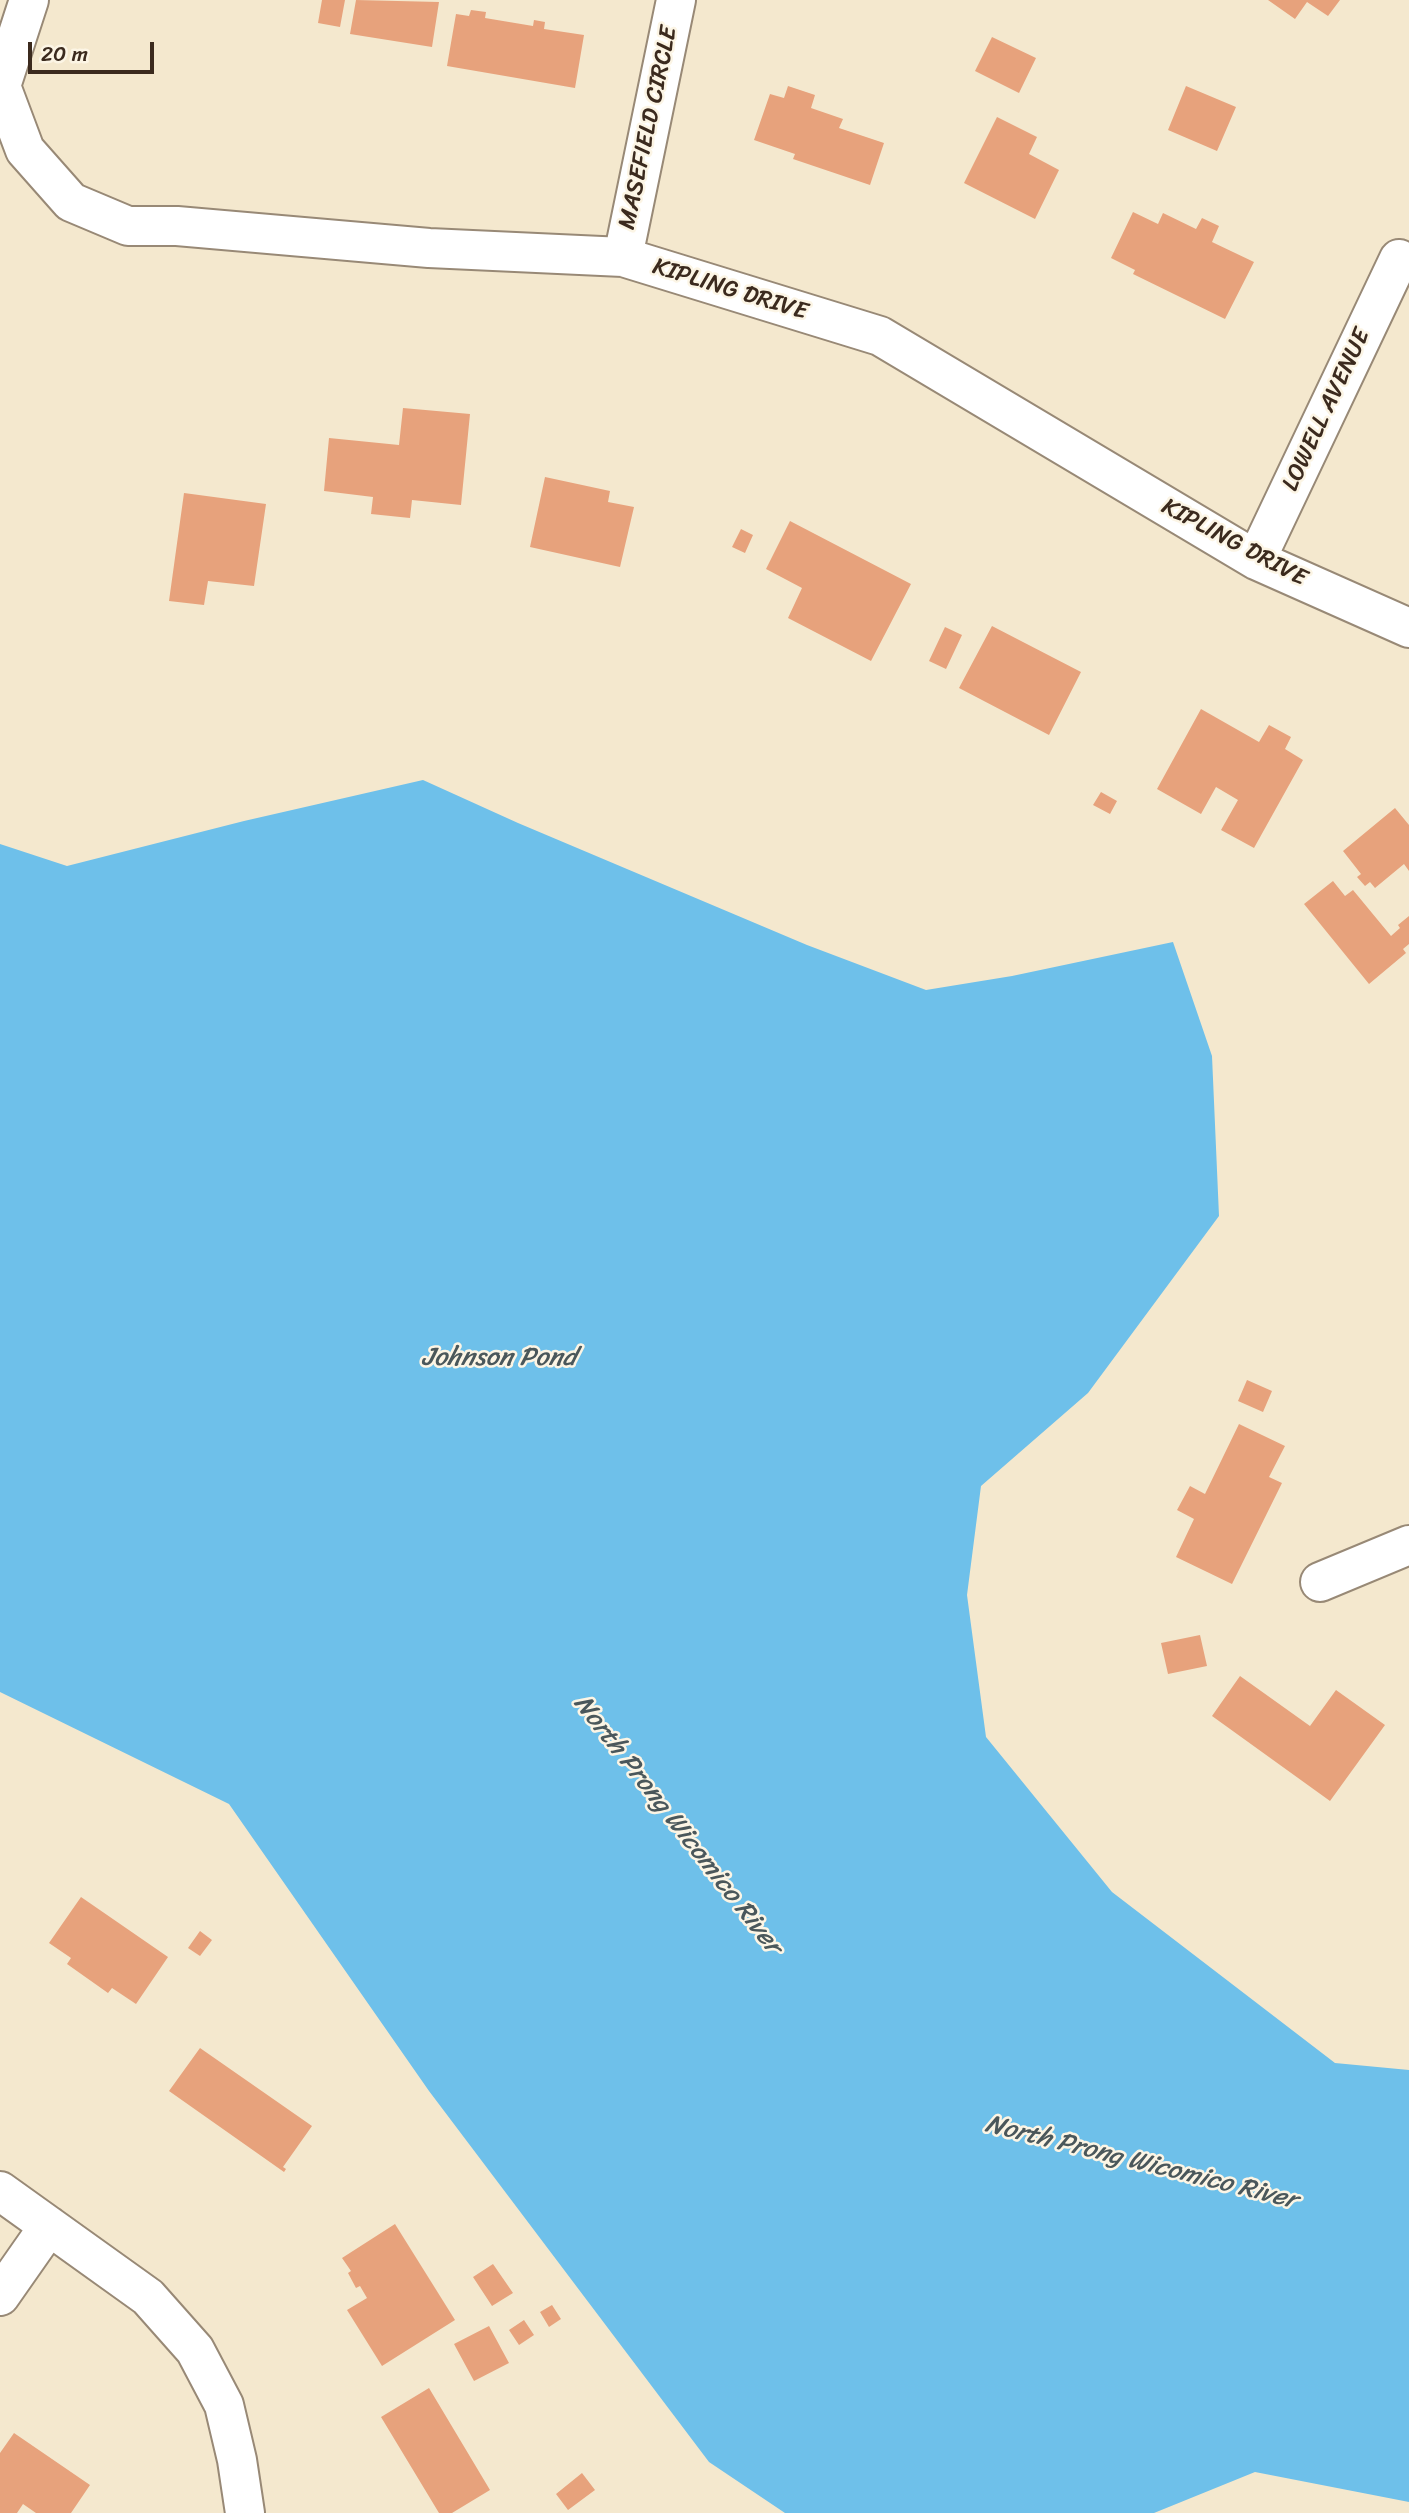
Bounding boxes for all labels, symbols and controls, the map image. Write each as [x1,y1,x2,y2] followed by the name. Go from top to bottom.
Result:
[613,24,685,232] street label: MASEFIELD CIRCLE
[32,28,158,72] scale bar
[41,35,88,73] text: 20 m
[649,253,811,327] street label: KIPLING DRIVE
[1277,324,1377,496] street label: LOWELL AVENUE
[1156,493,1312,593] street label: KIPLING DRIVE
[422,1342,576,1374] water label: Johnson Pond
[566,1689,788,1961] water label: North Prong Wicomico River
[982,2109,1300,2217] water label: North Prong Wicomico River

